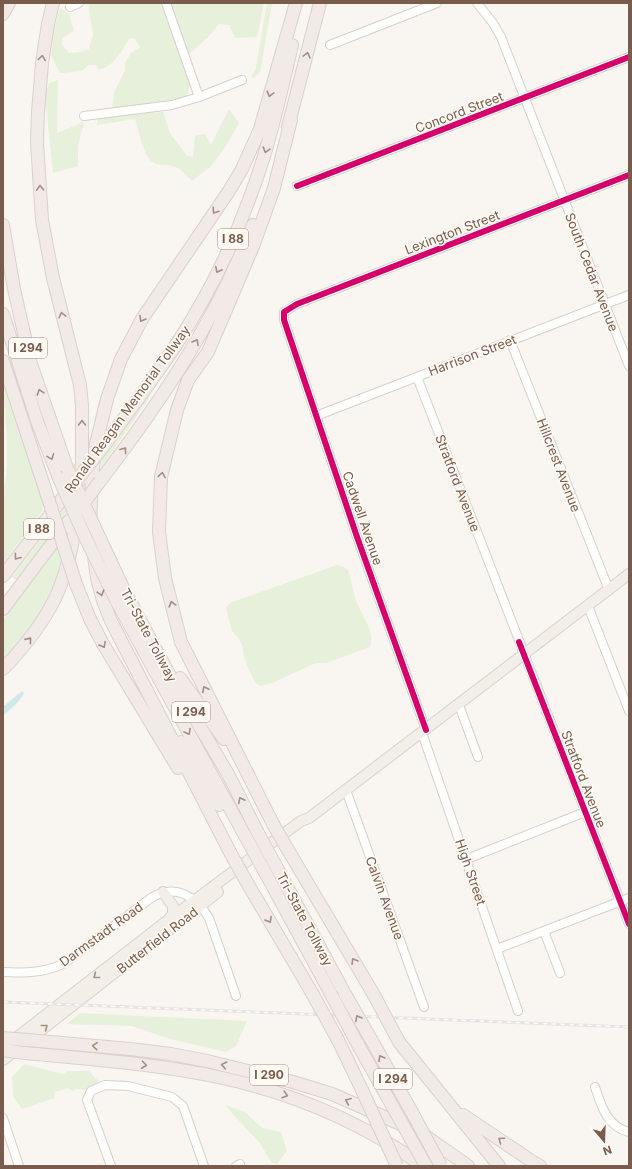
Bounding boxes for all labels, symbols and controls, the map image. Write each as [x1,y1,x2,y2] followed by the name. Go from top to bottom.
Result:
[302,52,311,59] one-way arrow
[37,55,46,61] one-way arrow
[413,88,505,136] street label: Concord Street
[266,91,275,98] one-way arrow
[262,146,271,153] one-way arrow
[35,185,44,191] one-way arrow
[212,207,220,214] one-way arrow
[402,207,502,257] street label: Lexington Street
[562,210,622,334] street label: South Cedar Avenue
[218,229,248,249] road number: I 88
[215,266,223,274] one-way arrow
[59,312,67,318] one-way arrow
[140,315,147,322] one-way arrow
[61,322,193,496] street label: Ronald Reagan Memorial Tollway
[426,331,518,379] street label: Harrison Street
[9,338,47,358] road number: I 294
[192,339,199,346] one-way arrow
[36,388,45,395] one-way arrow
[534,416,584,514] street label: Hillcrest Avenue
[78,420,86,426] one-way arrow
[432,432,484,534] street label: Stratford Avenue
[119,447,126,454] one-way arrow
[47,453,55,460] one-way arrow
[339,469,387,567] street label: Cadwell Avenue
[158,472,166,478] one-way arrow
[24,519,54,539] road number: I 88
[15,553,22,560] one-way arrow
[118,585,180,685] street label: Tri-State Tollway
[96,589,105,596] one-way arrow
[168,601,176,607] one-way arrow
[25,637,32,644] one-way arrow
[98,641,106,648] one-way arrow
[202,686,210,693] one-way arrow
[172,702,210,722] road number: I 294
[184,728,191,735] one-way arrow
[558,728,610,830] street label: Stratford Avenue
[238,797,246,804] one-way arrow
[452,837,490,907] street label: High Street
[363,854,407,942] street label: Calvin Avenue
[274,869,336,969] street label: Tri-State Tollway
[56,898,146,970] street label: Darmstadt Road
[113,903,201,977] street label: Butterfield Road
[265,916,272,923] one-way arrow
[351,958,359,965] one-way arrow
[94,971,101,978] one-way arrow
[356,1015,363,1022] one-way arrow
[40,1025,47,1032] one-way arrow
[92,1041,98,1050] one-way arrow
[379,1055,386,1062] one-way arrow
[141,1061,147,1070] one-way arrow
[220,1061,227,1069] one-way arrow
[250,1065,288,1085] road number: I 290
[374,1069,412,1089] road number: I 294
[281,1090,288,1099] one-way arrow
[345,1098,352,1106] one-way arrow
[584,1121,624,1161] north arrow
[498,1138,505,1145] one-way arrow
[601,1142,614,1158] text: N

